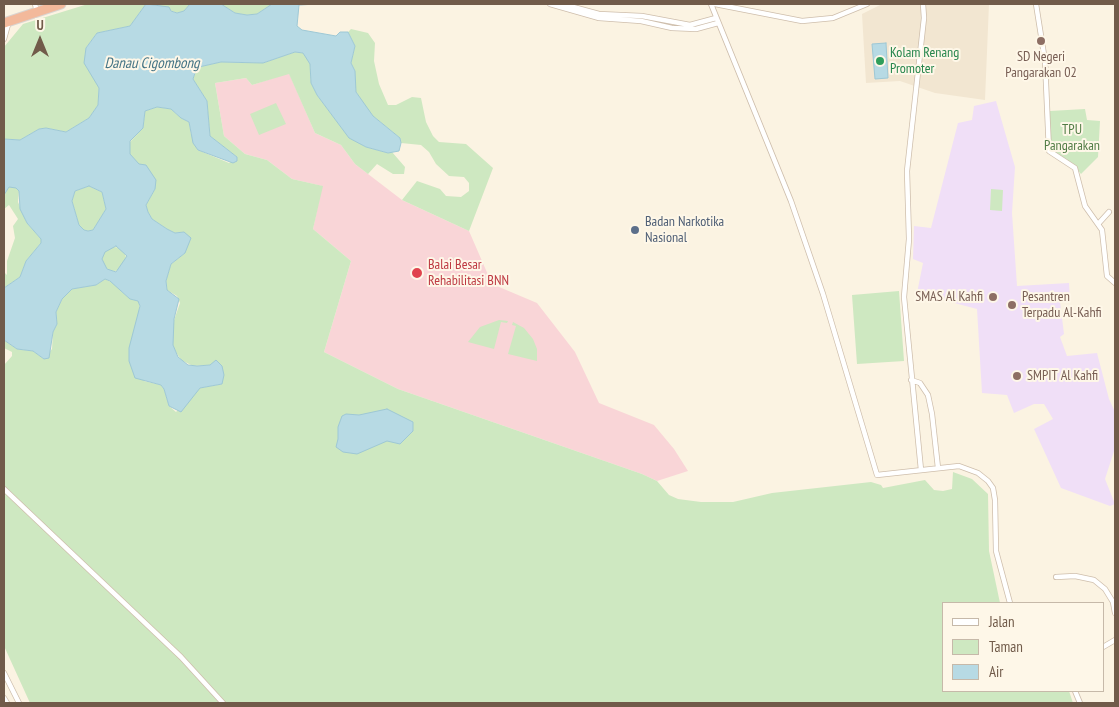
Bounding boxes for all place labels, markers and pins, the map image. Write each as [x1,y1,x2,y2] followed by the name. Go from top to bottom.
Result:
[1035,35,1047,47] marker: SD Negeri Pangarakan 02
[890,45,959,78] place label: Kolam Renang Promoter
[1005,49,1077,82] place label: SD Negeri Pangarakan 02
[874,55,886,67] marker: Kolam Renang Promoter
[645,214,724,246] place label: Badan Narkotika Nasional
[629,224,641,236] marker: Badan Narkotika Nasional
[428,257,509,290] place label: Balai Besar Rehabilitasi BNN
[410,266,424,280] marker: Balai Besar Rehabilitasi BNN
[915,289,983,305] place label: SMAS Al Kahfi
[1022,289,1102,322] place label: Pesantren Terpadu Al-Kahfi
[987,291,999,303] marker: SMAS Al Kahfi
[1006,299,1018,311] marker: Pesantren Terpadu Al-Kahfi
[1027,368,1098,384] place label: SMPIT Al Kahfi
[1011,370,1023,382] marker: SMPIT Al Kahfi

